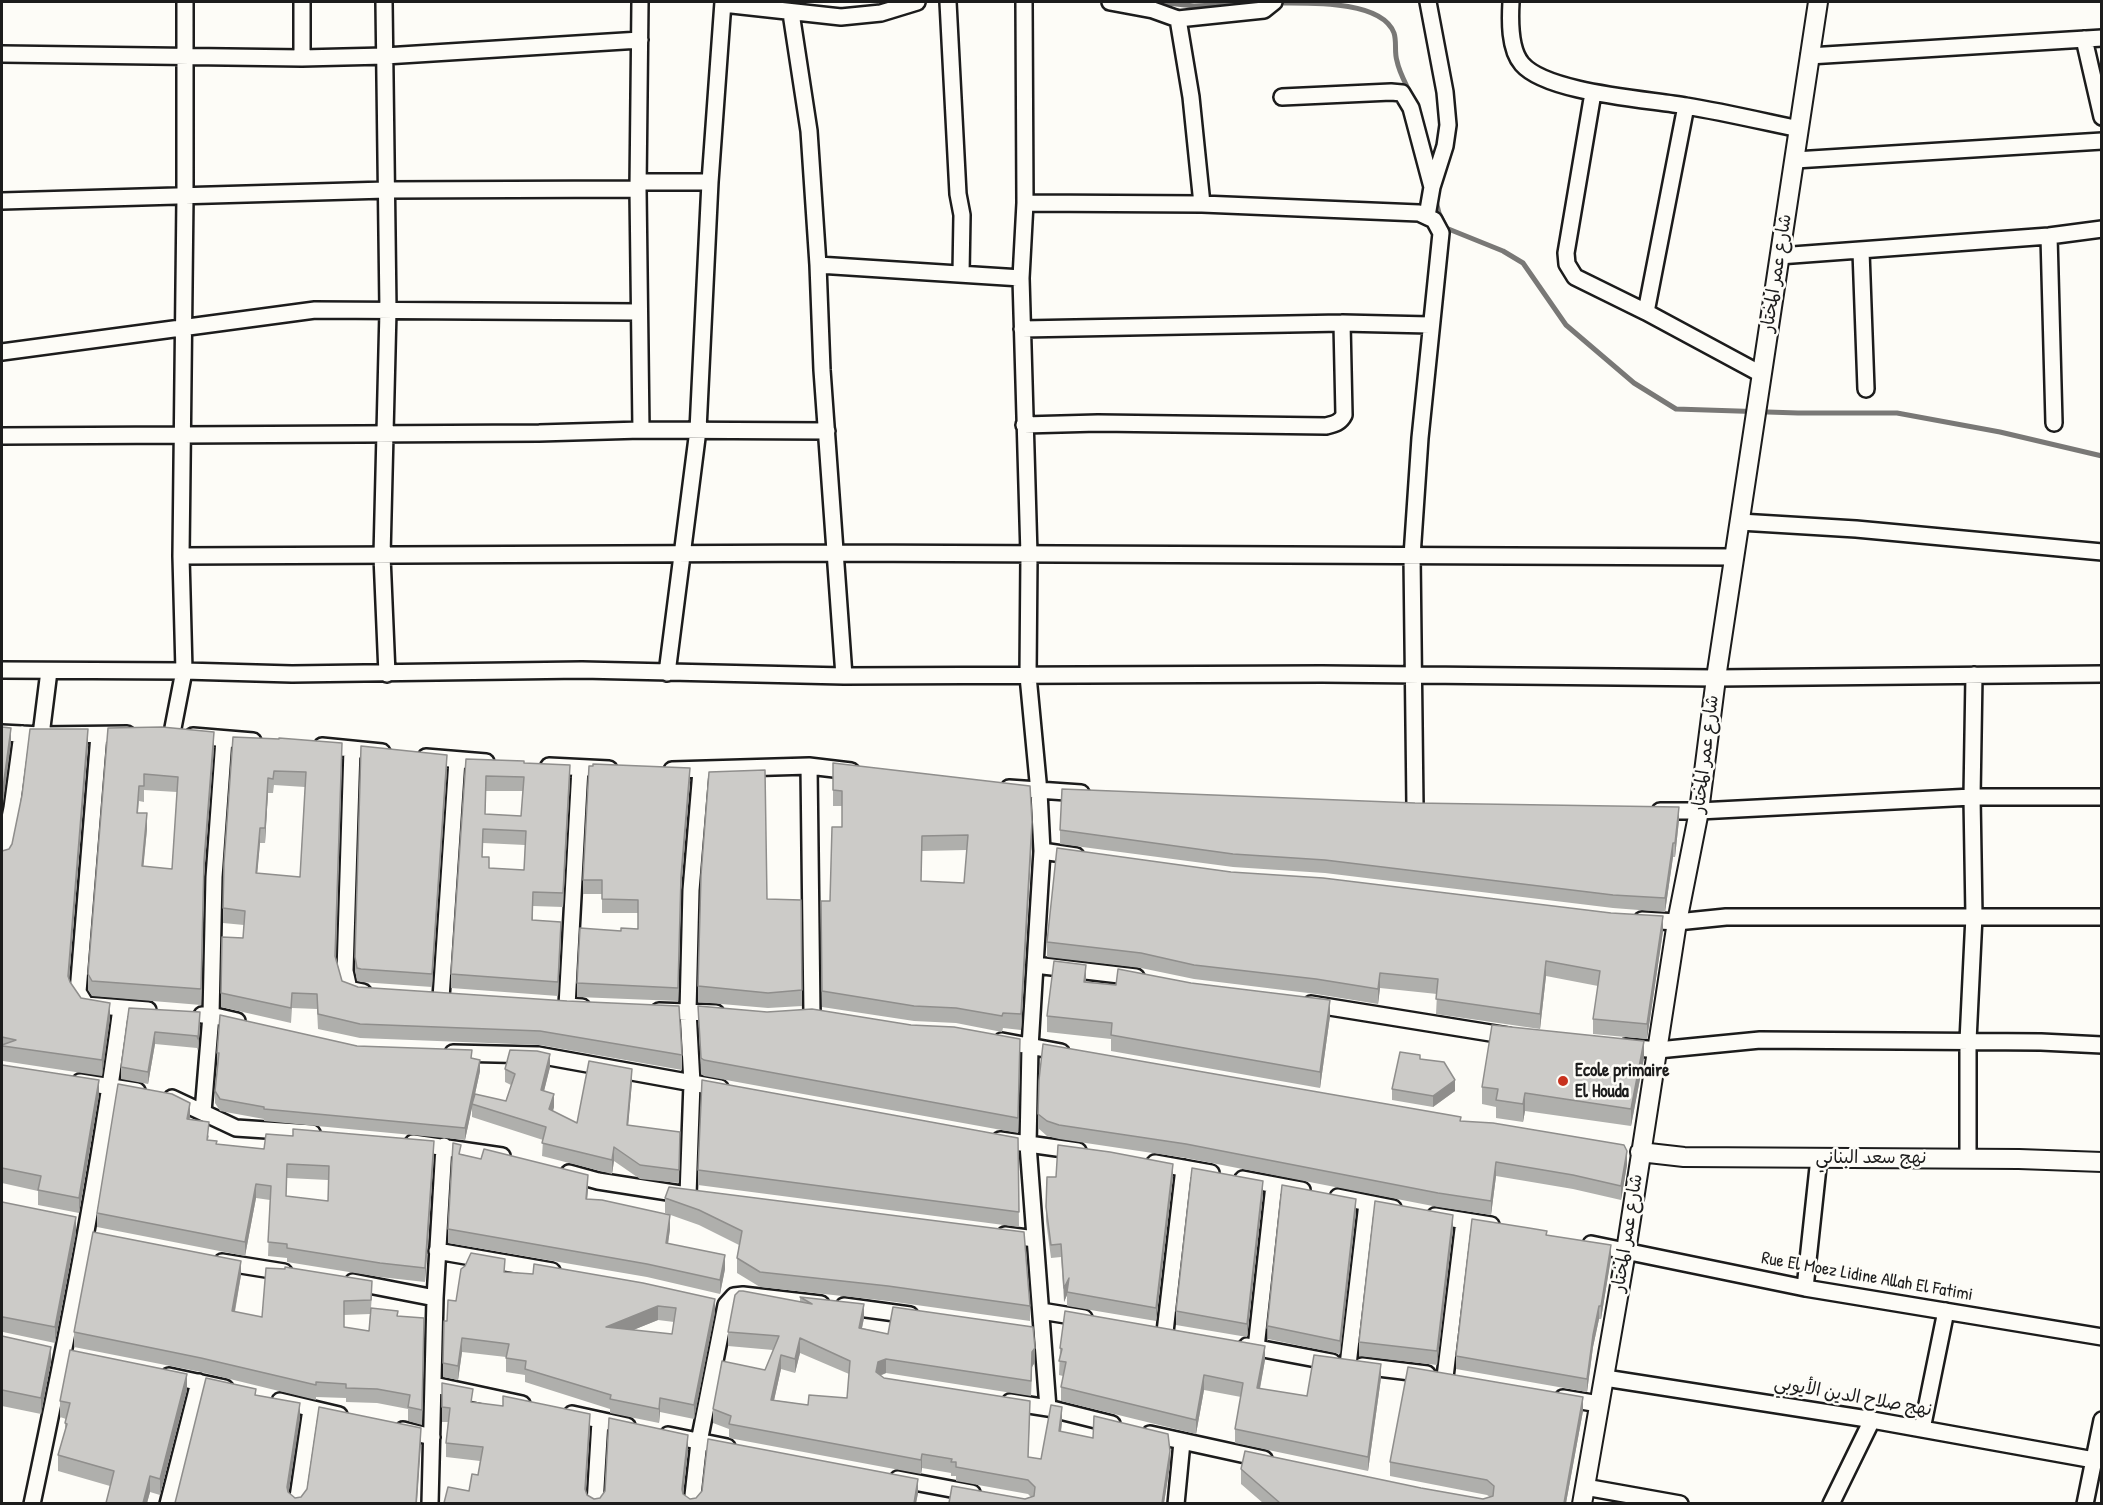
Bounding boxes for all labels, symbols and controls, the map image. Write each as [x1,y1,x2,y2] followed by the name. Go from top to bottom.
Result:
[1757,213,1797,333] street label: شارع عمر المختار
[1688,694,1724,814] street label: شارع عمر المختار
[1575,1060,1669,1102] place label: Ecole primaire El Houda
[1556,1074,1570,1088] marker: Ecole primaire El Houda
[1815,1147,1927,1169] street label: نهج سعد البناني
[1608,1173,1648,1293] street label: شارع عمر المختار
[1760,1248,1974,1306] street label: Rue El Moez Lidine Allah El Fatimi
[1772,1372,1934,1422] street label: نهج صلاح الدين الأيوبي

